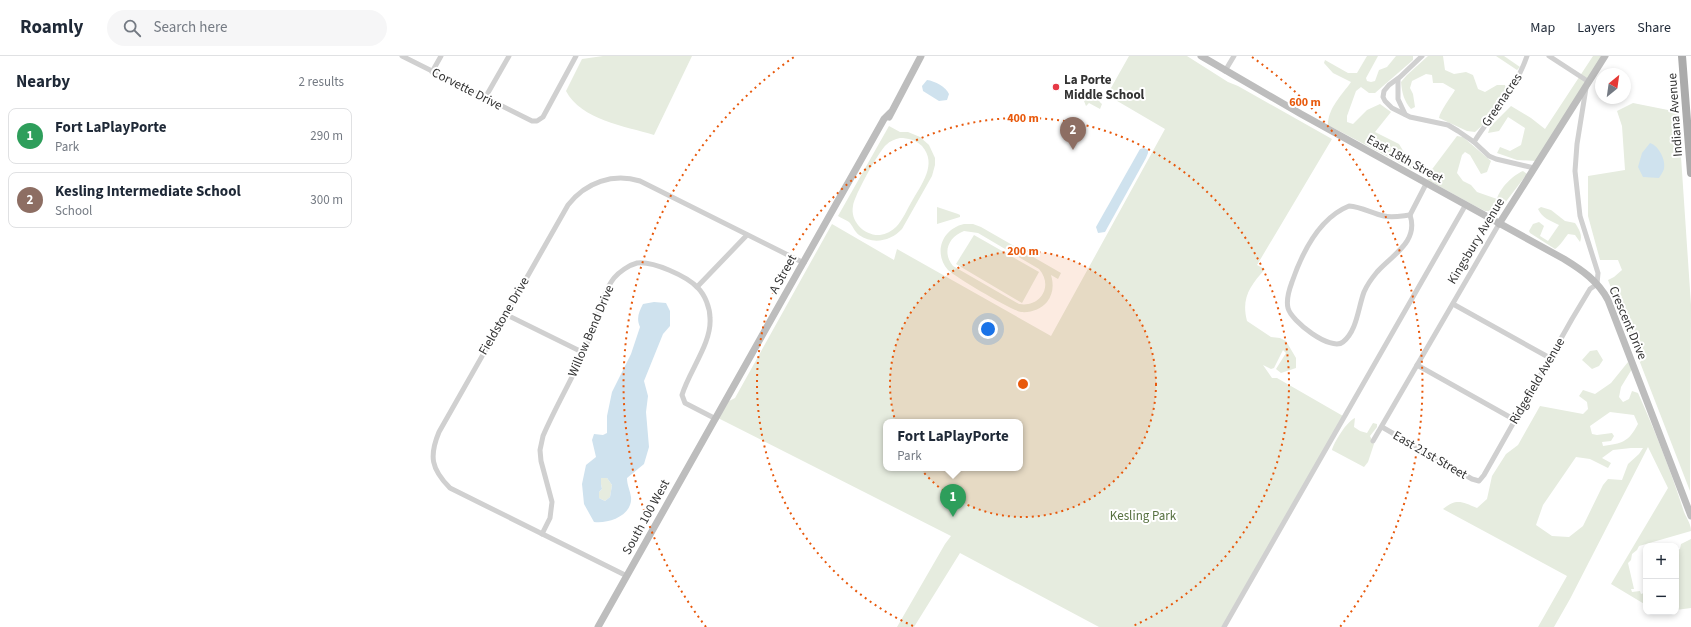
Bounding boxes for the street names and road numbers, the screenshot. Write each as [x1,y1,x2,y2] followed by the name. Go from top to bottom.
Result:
[429,63,505,115] street label: Corvette Drive
[1477,69,1527,130] street label: Greenacres
[1663,73,1687,157] street label: Indiana Avenue
[1363,130,1447,188] street label: East 18th Street
[1443,194,1509,288] street label: Kingsbury Avenue
[765,251,801,297] street label: A Street
[474,274,534,358] street label: Fieldstone Drive
[564,282,618,380] street label: Willow Bend Drive
[1604,284,1652,362] street label: Crescent Drive
[1505,334,1569,428] street label: Ridgefield Avenue
[1389,426,1471,484] street label: East 21st Street
[618,476,674,558] street label: South 100 West

